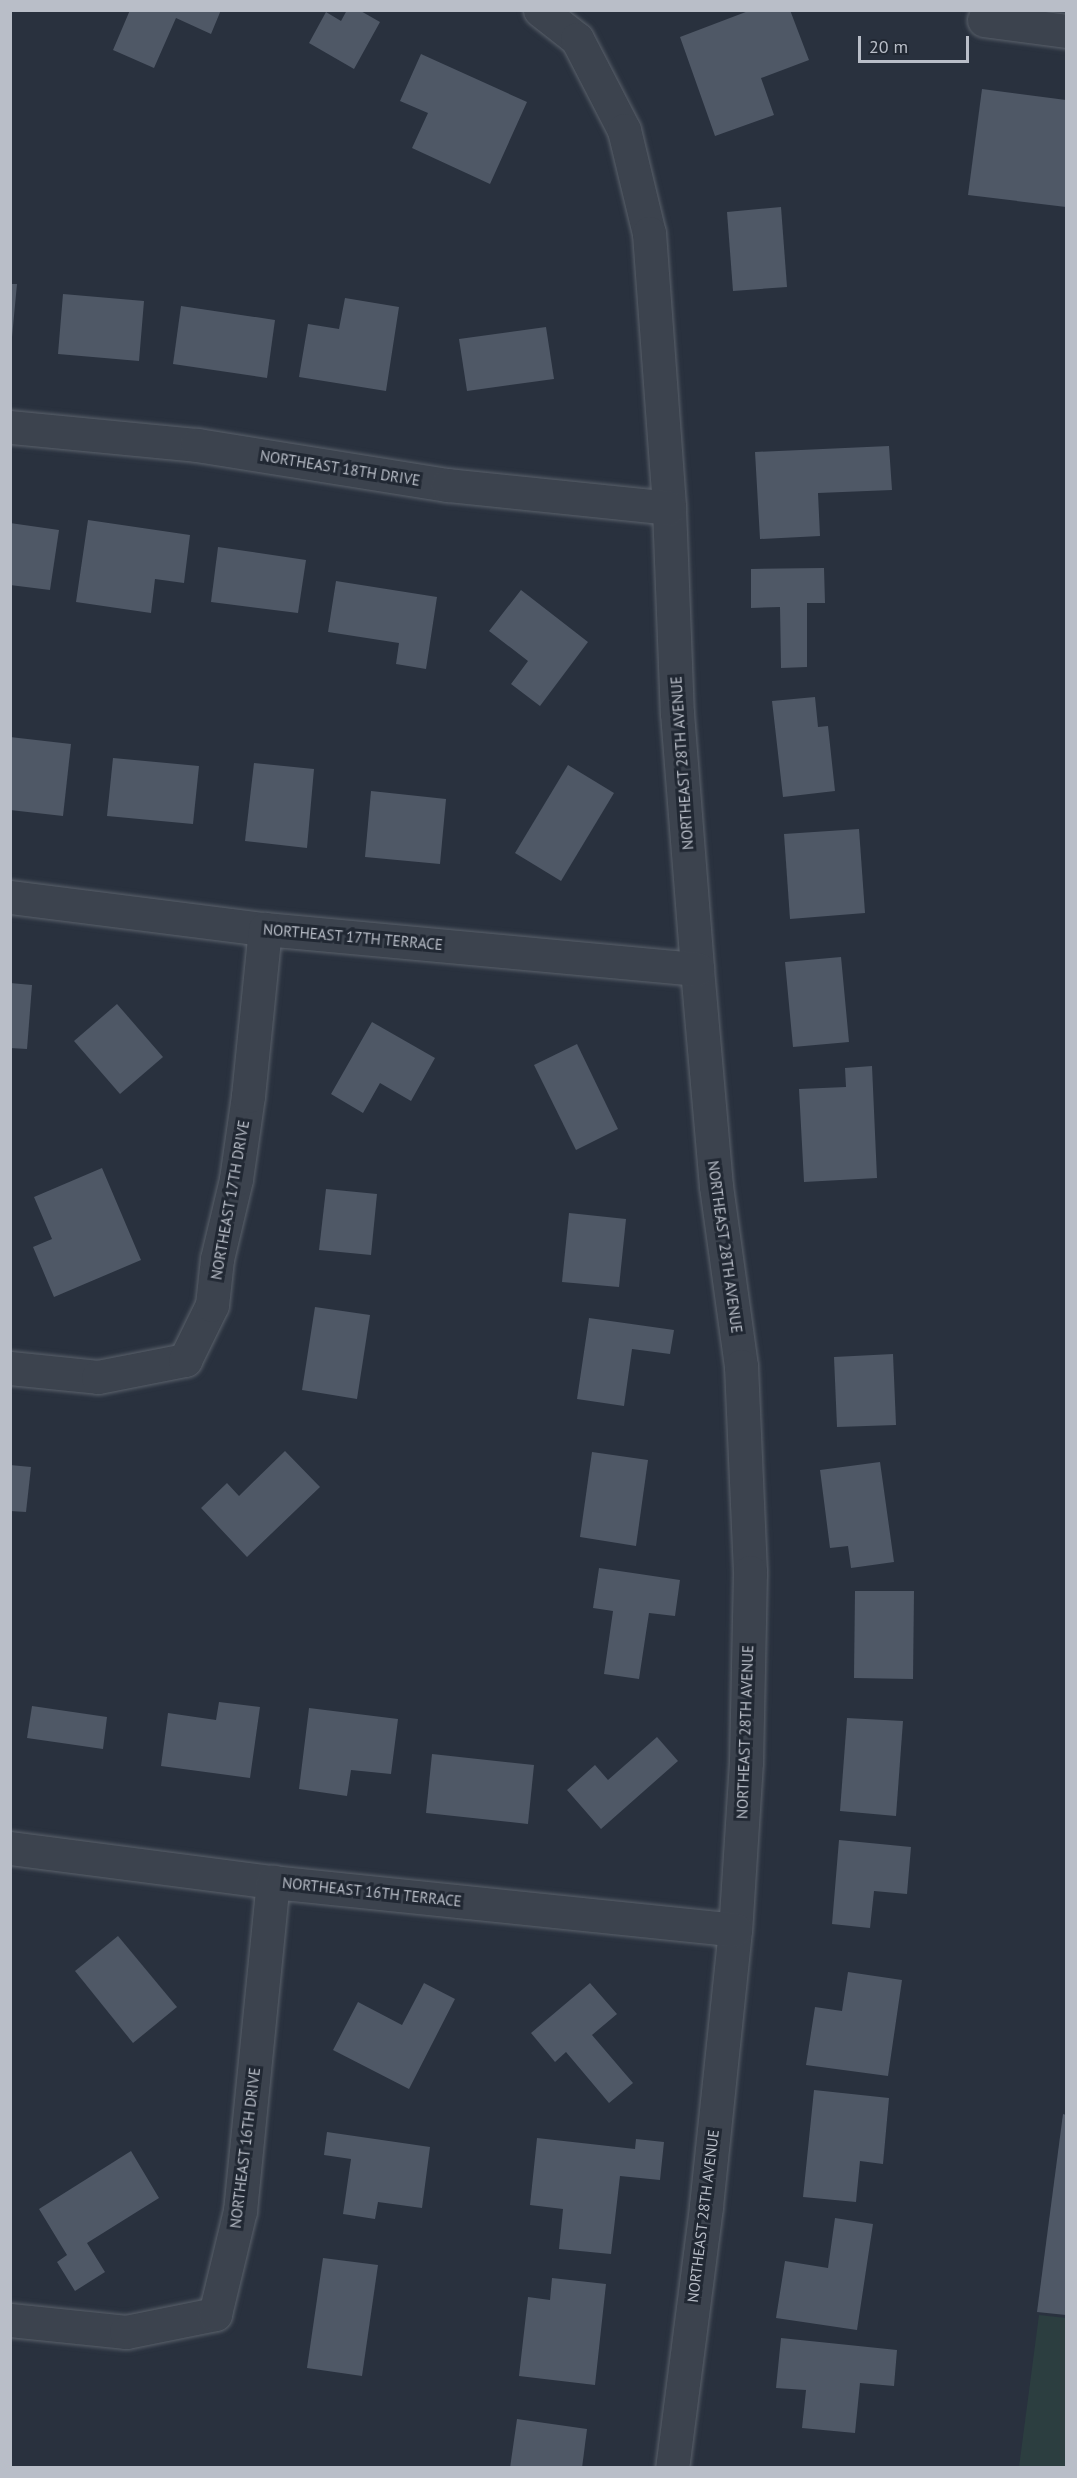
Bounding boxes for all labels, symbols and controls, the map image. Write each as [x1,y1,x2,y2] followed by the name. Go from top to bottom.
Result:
[861,24,972,62] scale bar
[869,35,908,58] text: 20 m
[258,446,422,490] street label: NORTHEAST 18TH DRIVE
[667,675,697,851] street label: NORTHEAST 28TH AVENUE
[262,920,444,954] street label: NORTHEAST 17TH TERRACE
[207,1119,253,1281] street label: NORTHEAST 17TH DRIVE
[704,1159,746,1335] street label: NORTHEAST 28TH AVENUE
[733,1644,757,1820] street label: NORTHEAST 28TH AVENUE
[281,1874,463,1910] street label: NORTHEAST 16TH TERRACE
[226,2066,264,2230] street label: NORTHEAST 16TH DRIVE
[683,2128,723,2304] street label: NORTHEAST 28TH AVENUE

